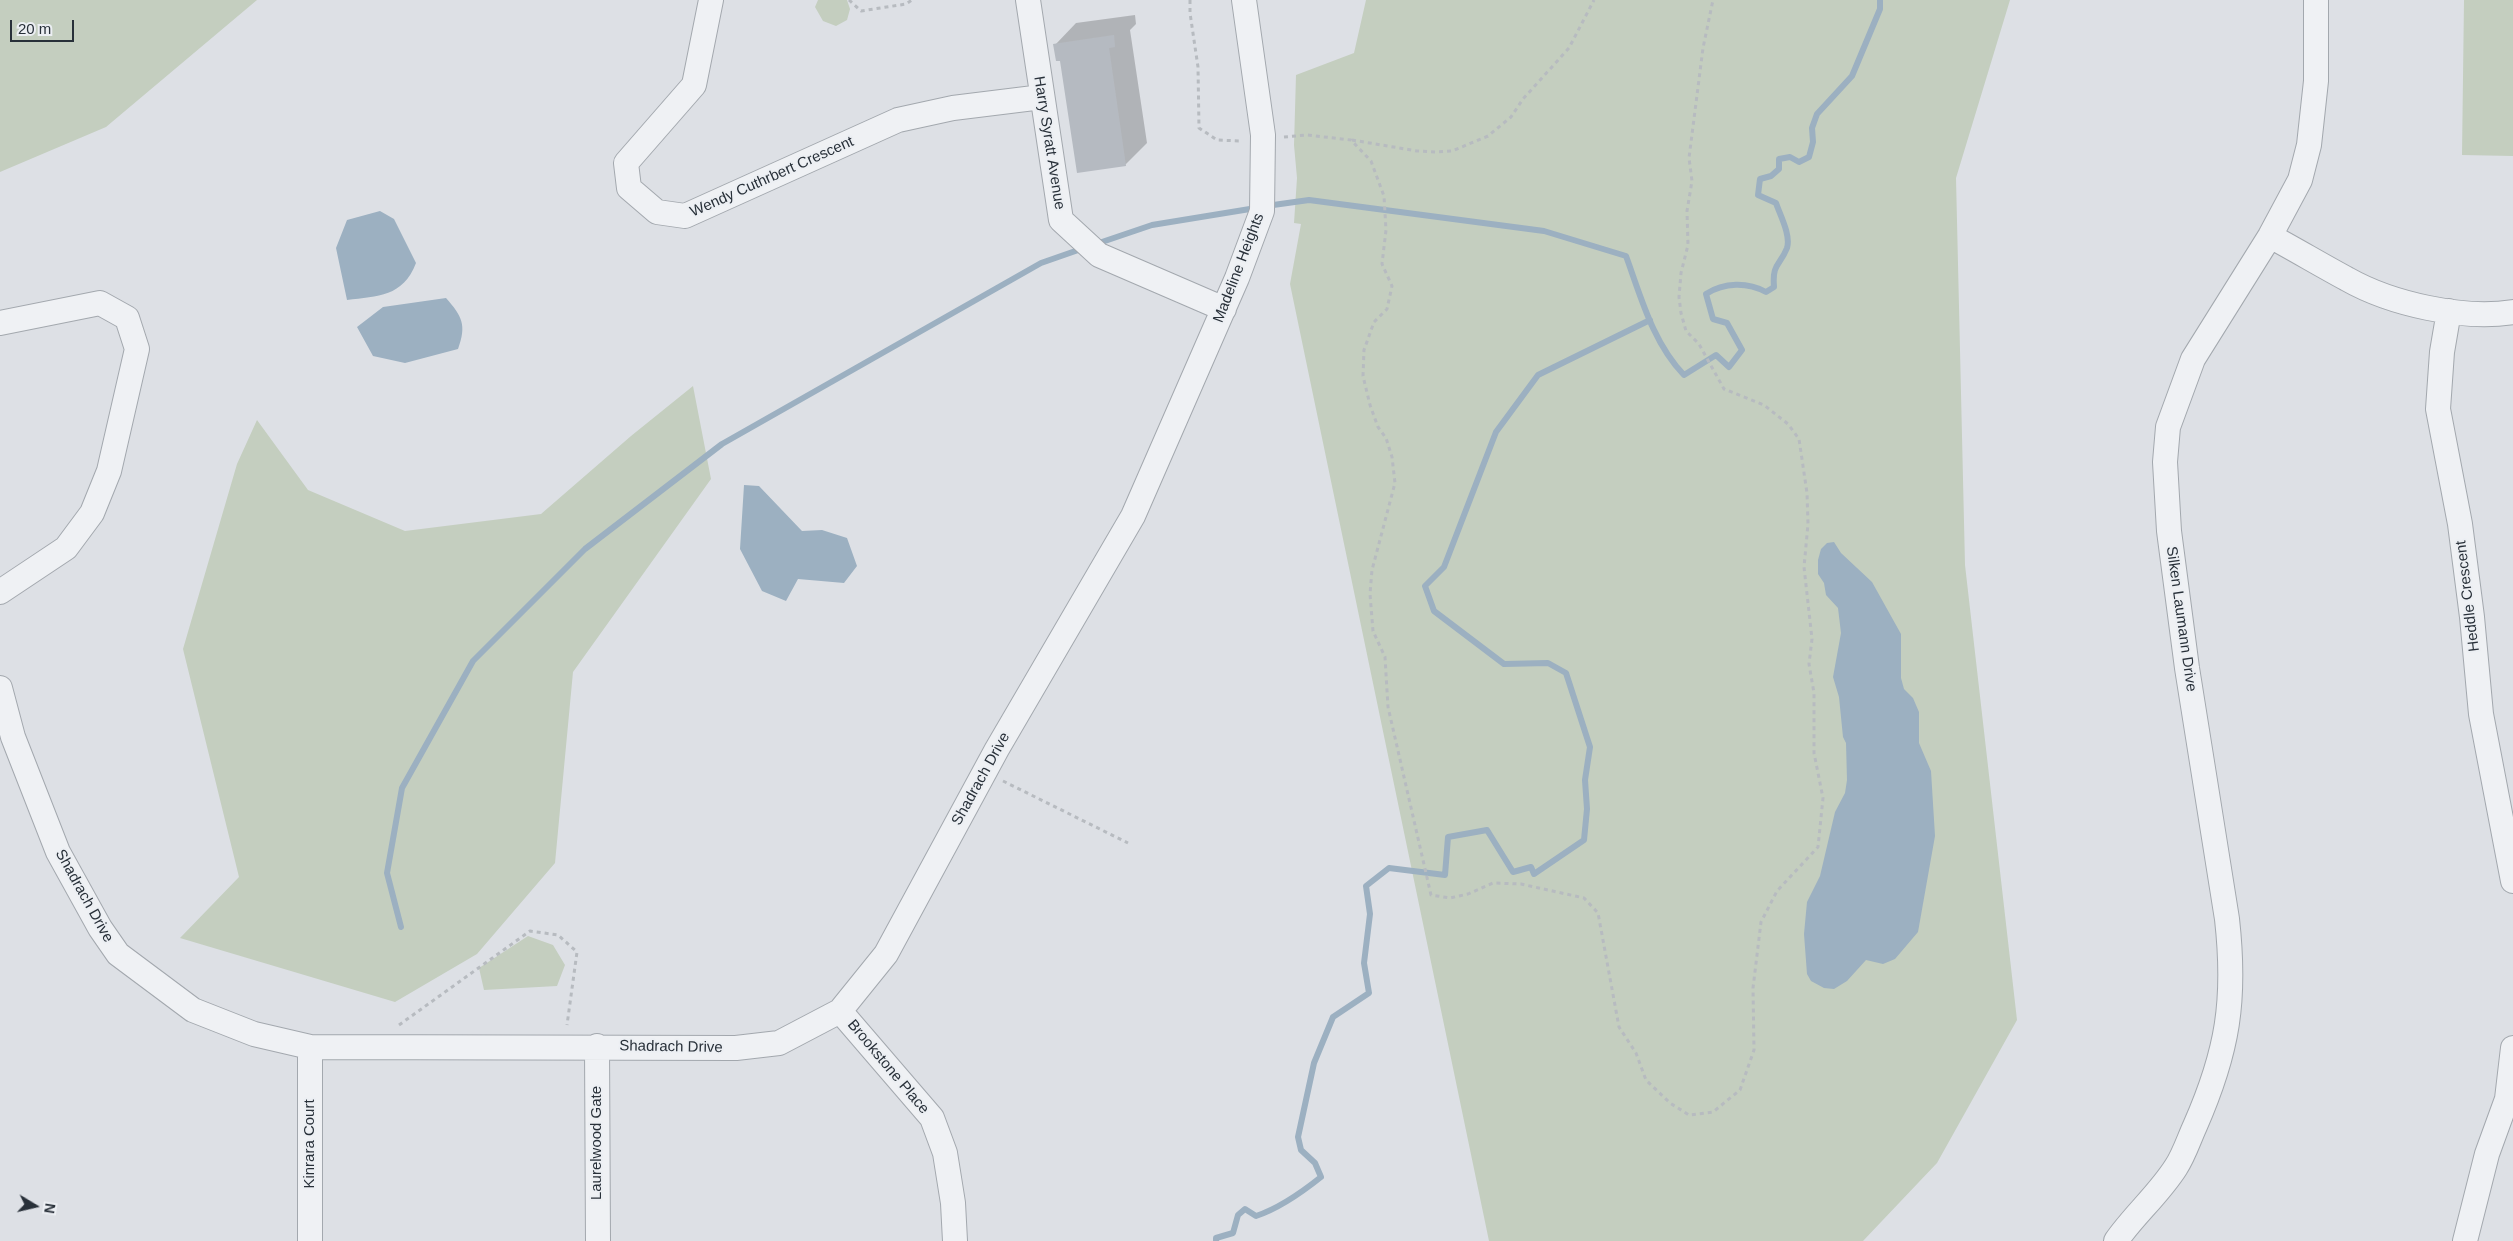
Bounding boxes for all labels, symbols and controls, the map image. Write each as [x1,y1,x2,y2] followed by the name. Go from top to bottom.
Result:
[12,10,76,42] scale bar
[18,20,51,37] text: 20 m
[1030,75,1068,211] street label: Harry Syratt Avenue
[687,133,857,221] street label: Wendy Cuthrbert Crescent
[1210,211,1268,325] street label: Madeline Heights
[2452,539,2484,653] street label: Heddle Crescent
[2162,545,2200,693] street label: Silken Laumann Drive
[948,729,1014,829] street label: Shadrach Drive
[51,846,117,946] street label: Shadrach Drive
[843,1016,933,1118] street label: Brookstone Place
[619,1037,723,1057] street label: Shadrach Drive
[588,1086,606,1200] street label: Laurelwood Gate
[301,1099,319,1189] street label: Kinrara Court
[10,1181,60,1231] north arrow
[41,1202,59,1215] text: N

